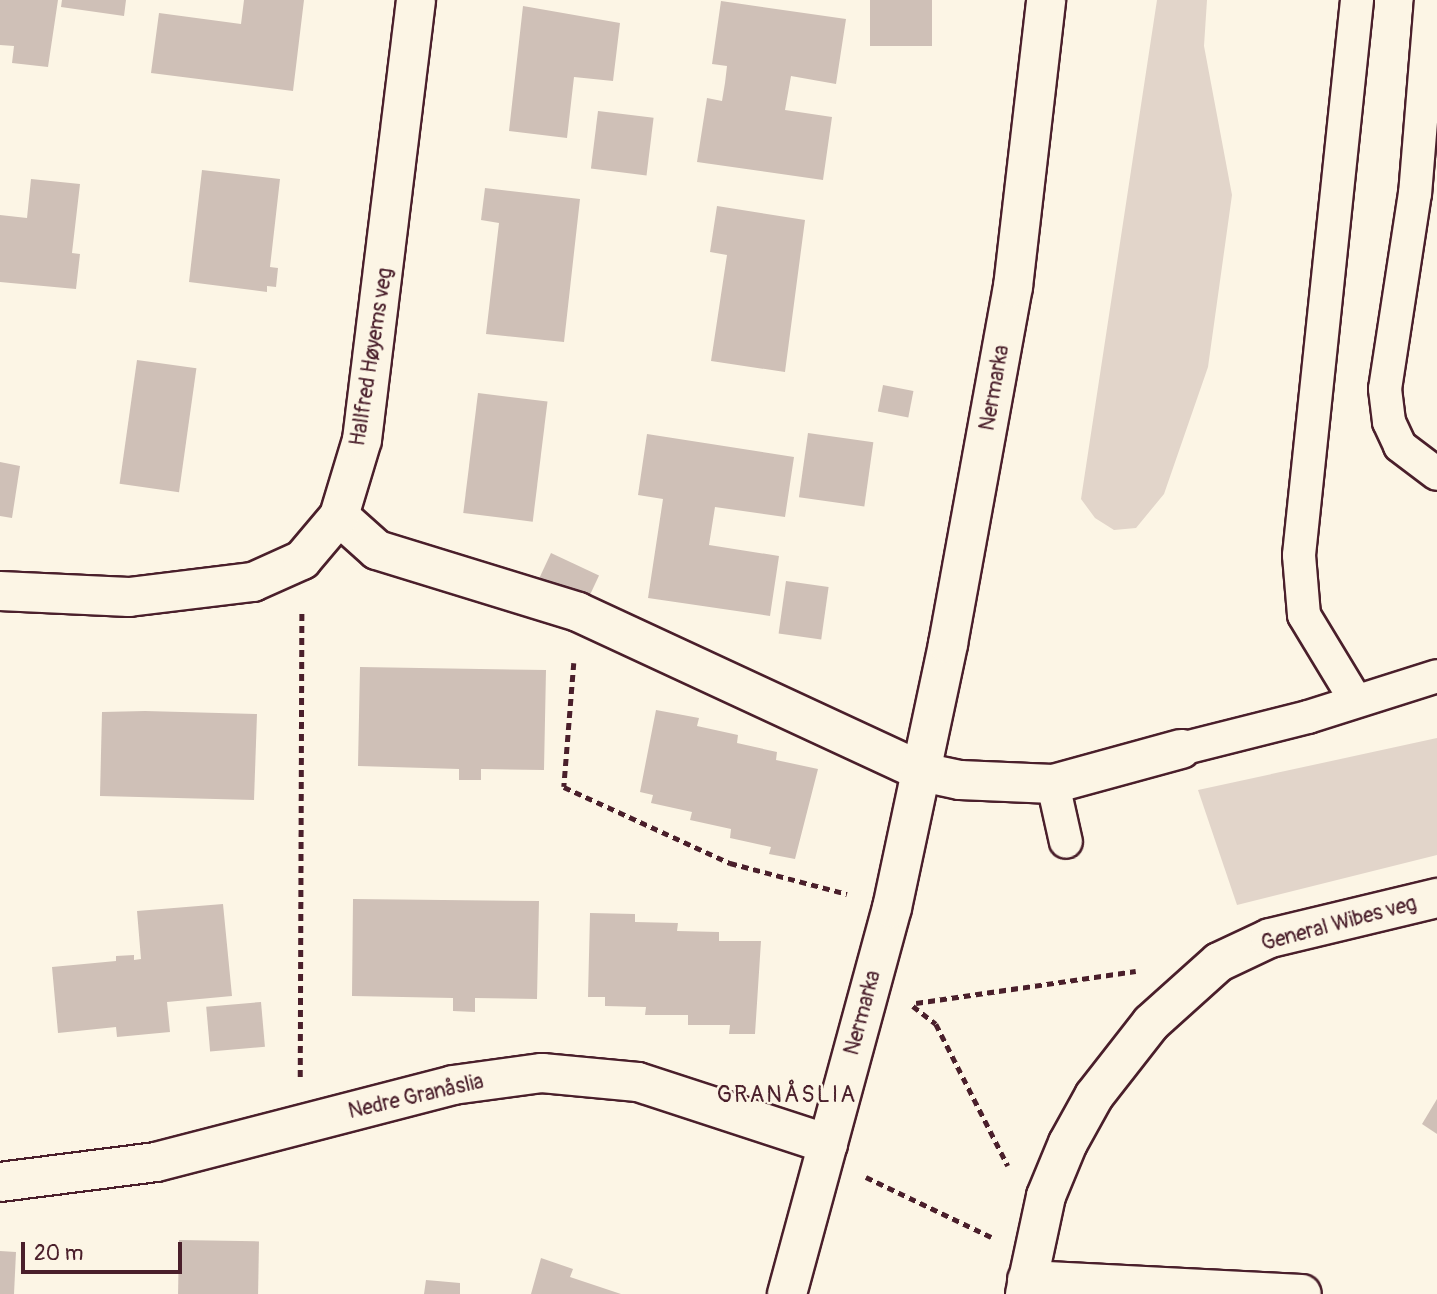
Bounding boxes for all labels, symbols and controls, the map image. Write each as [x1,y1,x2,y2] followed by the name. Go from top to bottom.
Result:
[345,266,399,448] street label: Hallfred Høyems veg
[975,343,1015,433] street label: Nermarka
[1259,891,1419,957] street label: General Wibes veg
[840,968,886,1058] street label: Nermarka
[346,1069,486,1125] street label: Nedre Granåslia
[718,1081,856,1109] district label: GRANÅSLIA
[24,1228,186,1272] scale bar
[34,1240,83,1267] text: 20 m

